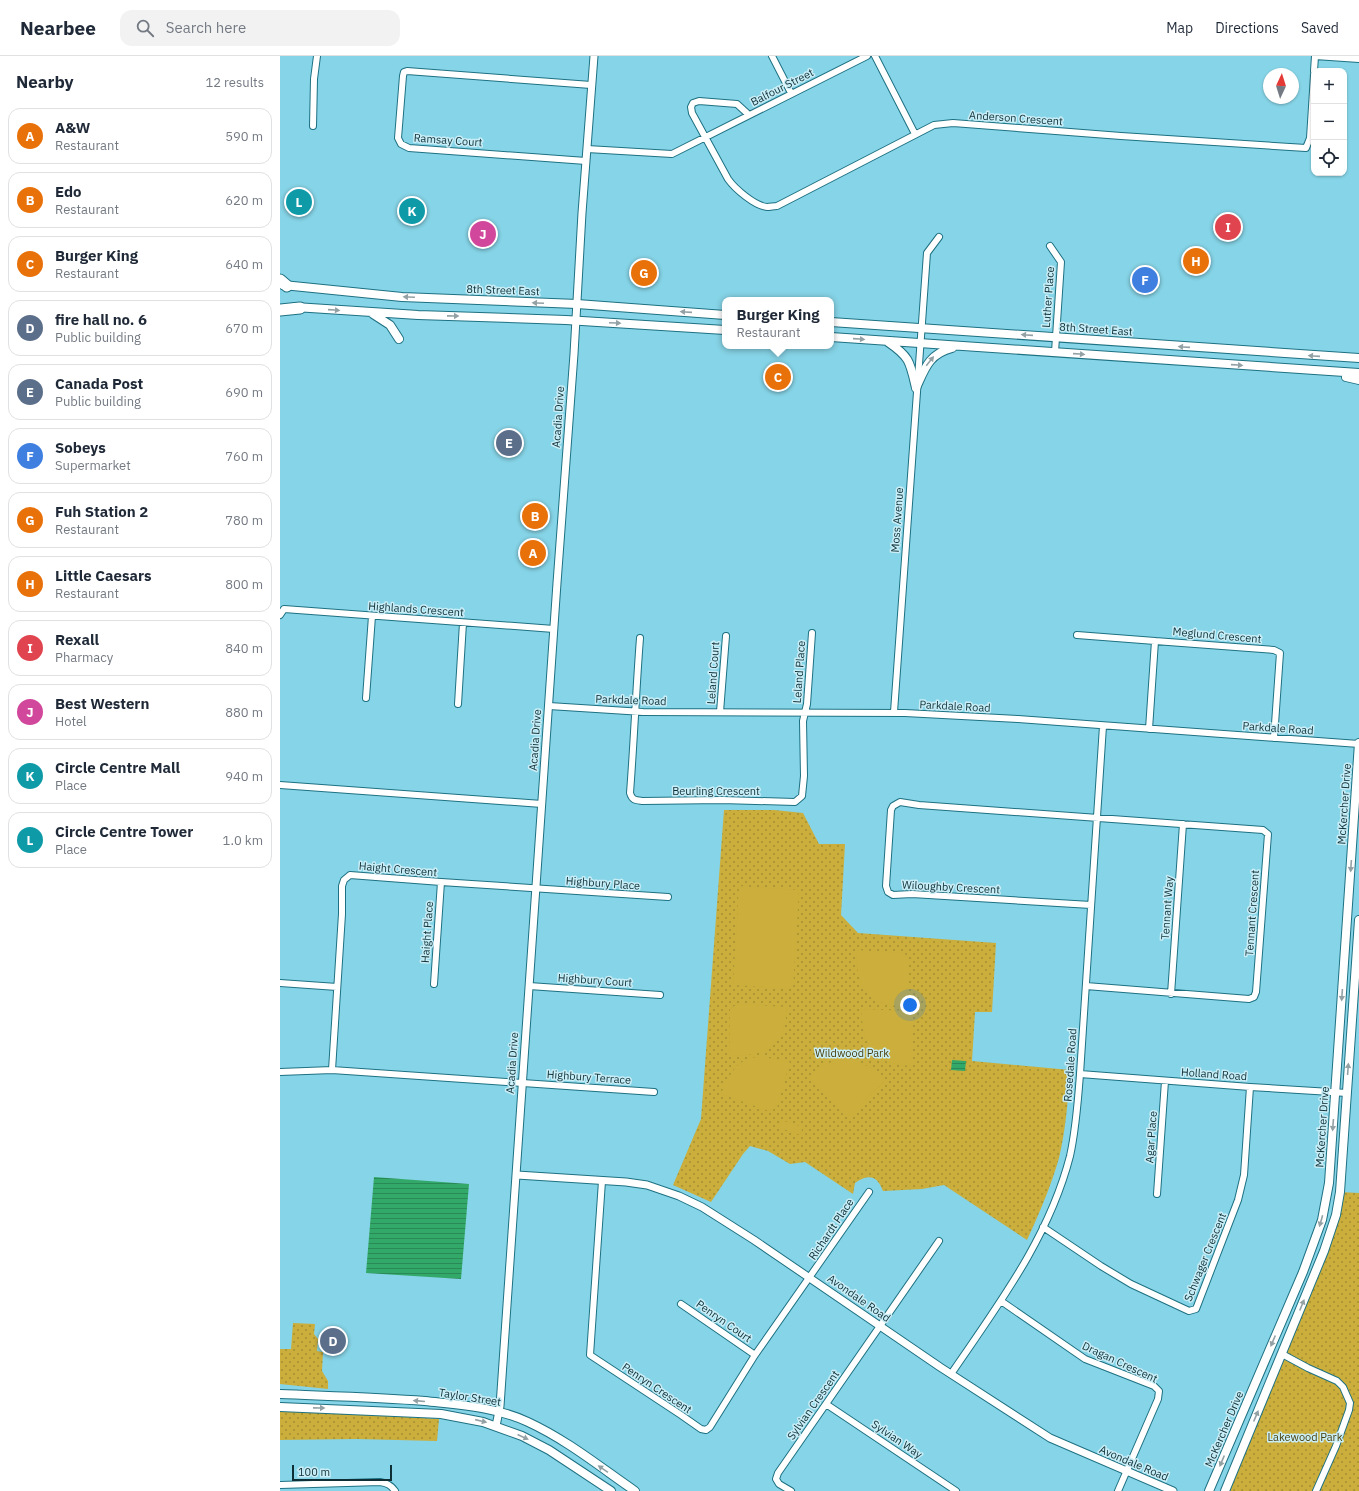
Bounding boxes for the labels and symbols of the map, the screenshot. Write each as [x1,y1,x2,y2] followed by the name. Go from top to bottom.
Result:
[748,65,816,109] street label: Balfour Street
[1263,68,1299,104] north arrow
[969,108,1063,128] street label: Anderson Crescent
[413,131,483,149] street label: Ramsay Court
[286,187,312,217] pin: L
[399,196,425,226] pin: K
[1215,212,1241,242] pin: I
[470,219,496,249] pin: J
[1183,246,1209,276] pin: H
[631,258,657,288] pin: G
[1132,265,1158,295] pin: F
[1039,266,1057,328] street label: Luther Place
[466,282,540,298] street label: 8th Street East
[402,294,415,300] one-way arrow
[531,300,544,306] one-way arrow
[328,306,340,313] one-way arrow
[680,308,692,315] one-way arrow
[447,312,459,319] one-way arrow
[609,319,621,326] one-way arrow
[1059,319,1133,339] street label: 8th Street East
[1021,332,1033,339] one-way arrow
[853,336,865,343] one-way arrow
[1178,343,1190,350] one-way arrow
[1073,351,1085,358] one-way arrow
[1308,352,1320,359] one-way arrow
[926,355,935,366] one-way arrow
[765,362,791,392] pin: C
[1231,362,1243,369] one-way arrow
[549,386,567,448] street label: Acadia Drive
[496,428,522,458] pin: E
[888,487,906,553] street label: Moss Avenue
[522,501,548,531] pin: B
[520,538,546,568] pin: A
[368,599,464,619] street label: Highlands Crescent
[1172,624,1262,646] street label: Meglund Crescent
[790,640,808,704] street label: Leland Place
[704,641,722,705] street label: Leland Court
[595,692,667,708] street label: Parkdale Road
[919,697,991,715] street label: Parkdale Road
[526,709,544,771] street label: Acadia Drive
[1242,719,1314,737] street label: Parkdale Road
[1334,763,1354,845] street label: McKercher Drive
[672,784,760,798] street label: Beurling Crescent
[358,859,438,879] street label: Haight Crescent
[1347,860,1354,872] one-way arrow
[1242,869,1262,957] street label: Tennant Crescent
[565,873,641,893] street label: Highbury Place
[1158,875,1176,940] street label: Tennant Way
[902,877,1001,897] street label: Wiloughby Crescent
[418,901,436,963] street label: Haight Place
[557,970,633,990] street label: Highbury Court
[1338,989,1345,1001] one-way arrow
[900,995,920,1015] your location
[1060,1028,1080,1102] street label: Rosedale Road
[503,1032,521,1094] street label: Acadia Drive
[815,1046,889,1060] park label: Wildwood Park
[1345,1063,1352,1075] one-way arrow
[1180,1065,1248,1083] street label: Holland Road
[546,1067,632,1087] street label: Highbury Terrace
[1312,1086,1332,1168] street label: McKercher Drive
[1142,1110,1160,1164] street label: Agar Place
[1329,1119,1336,1131] one-way arrow
[805,1196,857,1262] street label: Richardt Place
[1181,1210,1229,1303] street label: Schwager Crescent
[1318,1214,1324,1227] one-way arrow
[825,1271,893,1325] street label: Avondale Road
[694,1297,754,1345] street label: Penryn Court
[1300,1298,1306,1310] one-way arrow
[320,1326,346,1356] pin: D
[1270,1336,1276,1347] one-way arrow
[1080,1338,1160,1386] street label: Dragan Crescent
[619,1360,695,1417] street label: Penryn Crescent
[784,1368,842,1442] street label: Sylvian Crescent
[438,1385,502,1409] street label: Taylor Street
[1202,1389,1246,1469] street label: McKercher Drive
[413,1398,425,1404] one-way arrow
[313,1405,326,1411] one-way arrow
[1253,1411,1259,1422] one-way arrow
[869,1417,926,1461] street label: Sylvian Way
[474,1419,487,1425] one-way arrow
[1268,1430,1343,1444] park label: Lakewood Park
[517,1434,529,1440] one-way arrow
[1097,1442,1171,1484] street label: Avondale Road
[1219,1455,1225,1466] one-way arrow
[292,1463,392,1482] scale bar
[598,1465,608,1473] one-way arrow

